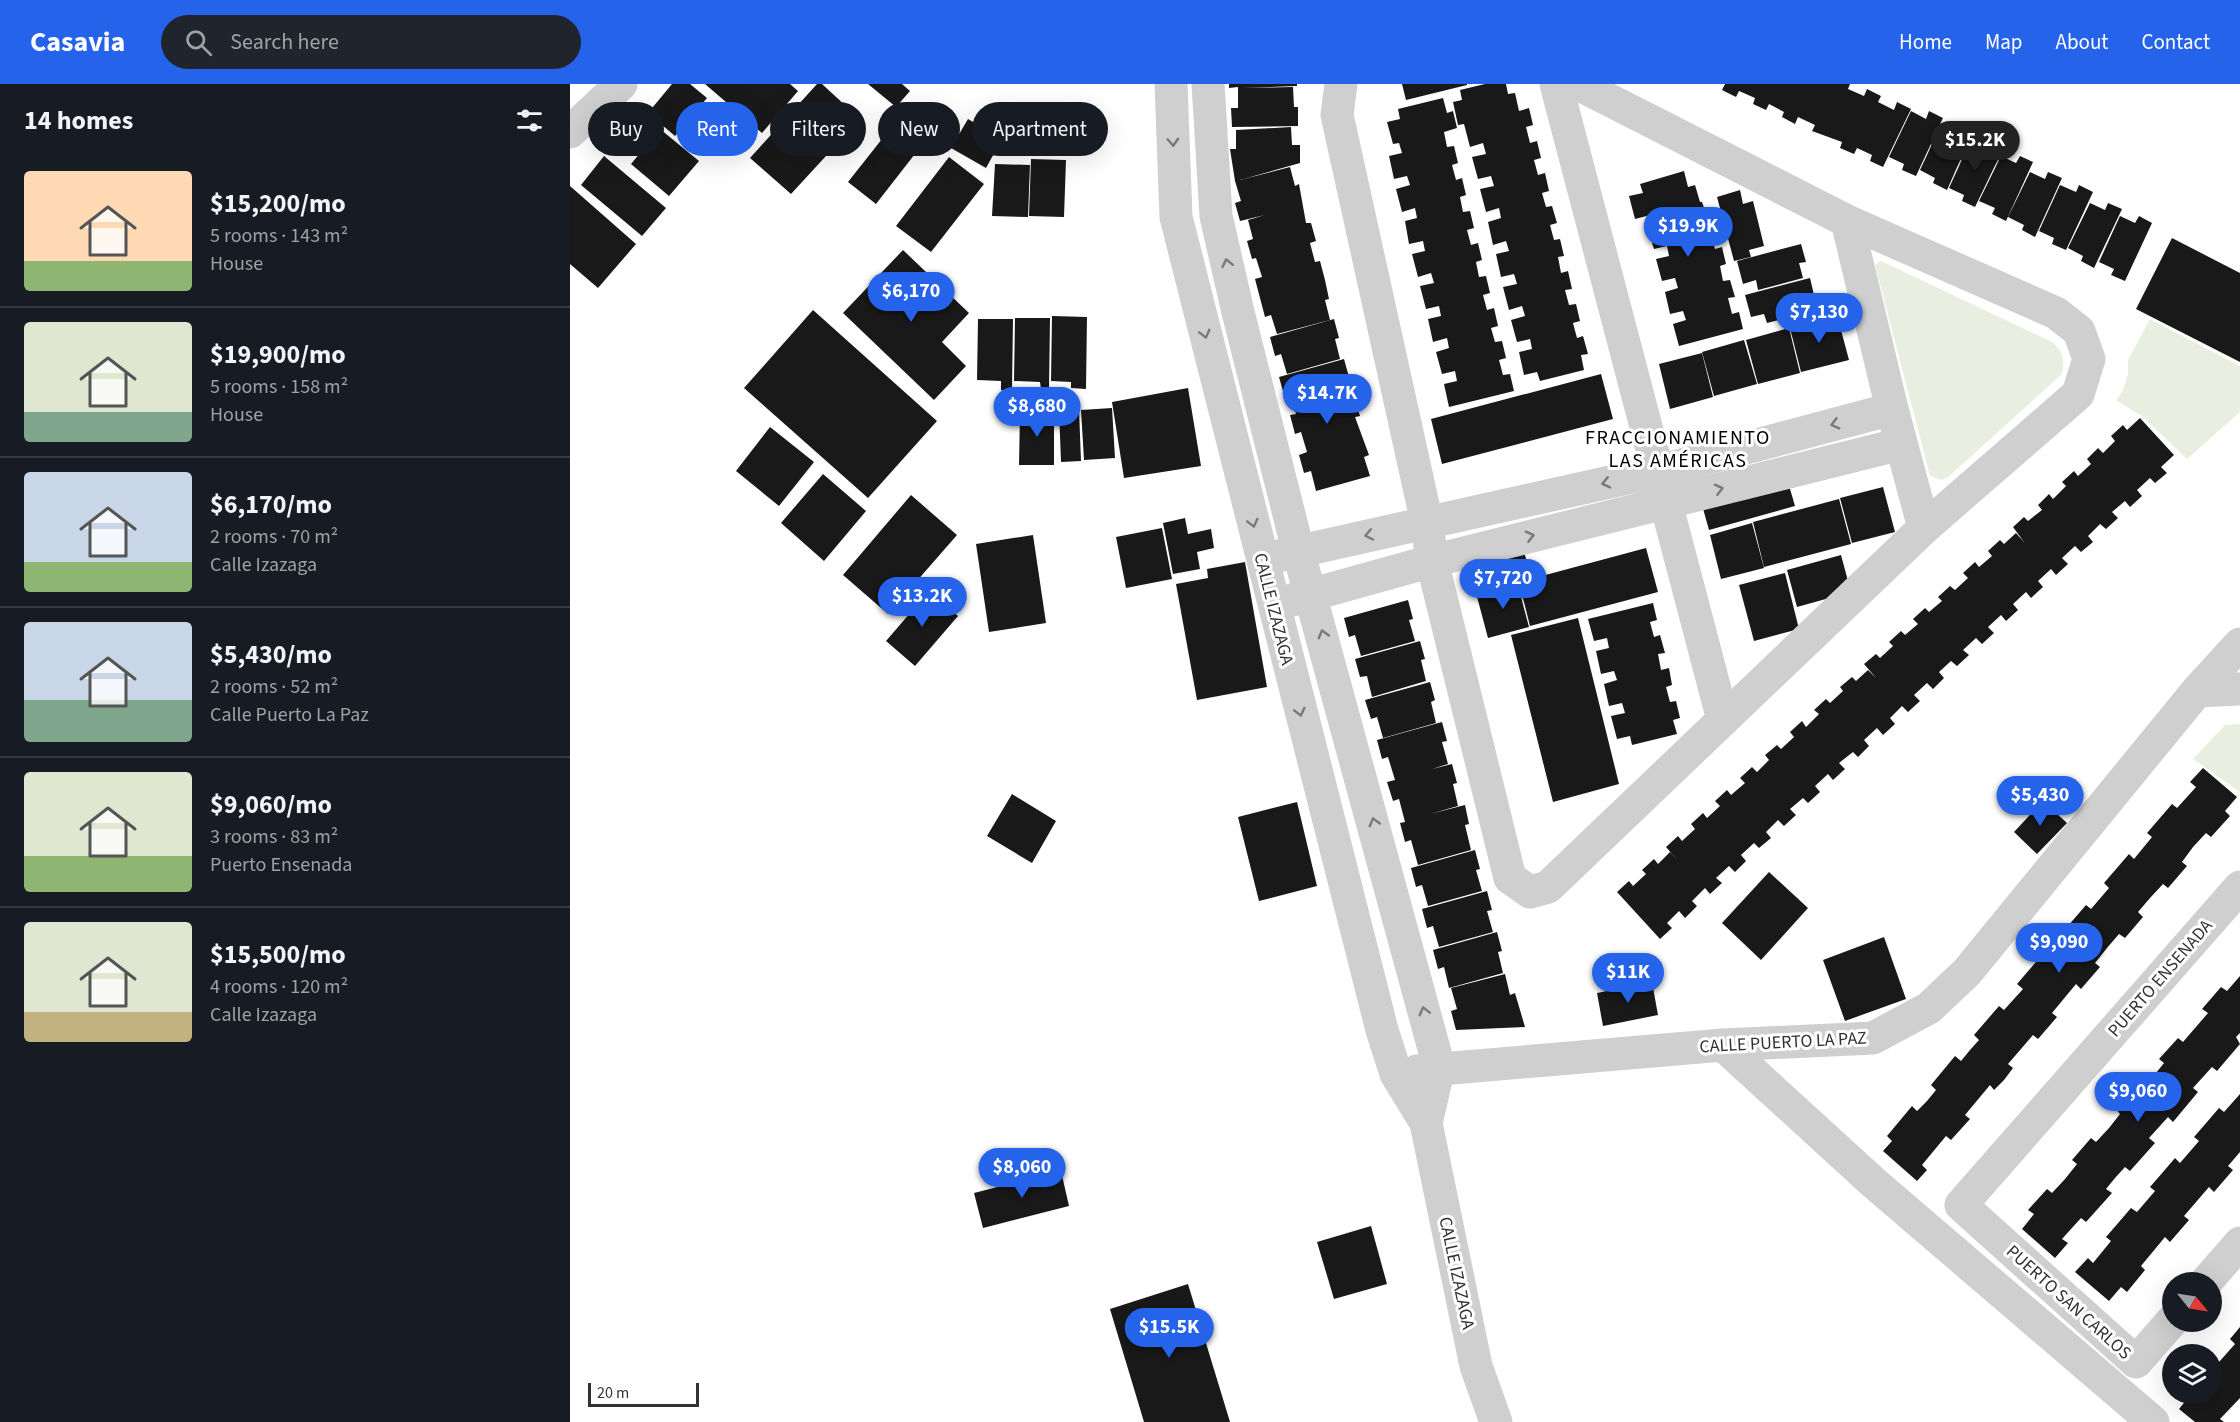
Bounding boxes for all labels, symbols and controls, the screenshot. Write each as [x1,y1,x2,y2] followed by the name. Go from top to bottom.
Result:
[161,15,581,69] search box
[30,22,125,62] text: Casavia
[182,26,215,59] icon: search
[230,26,339,58] text: Search here
[1899,27,1952,57] text: Home
[1985,27,2023,57] text: Map
[2056,27,2108,57] text: About
[2141,27,2210,57] text: Contact
[24,102,133,139] text: 14 homes
[588,102,664,156] chip: Buy
[676,102,758,156] chip: Rent
[770,102,866,156] chip: Filters
[878,102,960,156] chip: New
[972,102,1108,156] chip: Apartment
[513,104,546,137] icon: filters
[1926,121,2024,172] pin: $15.2K
[1945,126,2005,154] text: $15.2K
[1166,138,1179,147] one-way arrow
[210,185,346,222] text: $15,200/mo
[72,195,144,267] icon: home
[1639,207,1737,258] pin: $19.9K
[1658,212,1718,240] text: $19.9K
[210,222,348,250] text: 5 rooms · 143 m²
[210,250,263,278] text: House
[1221,258,1234,268] one-way arrow
[862,272,960,323] pin: $6,170
[882,277,940,305] text: $6,170
[1770,293,1868,344] pin: $7,130
[1790,298,1848,326] text: $7,130
[1198,329,1211,339] one-way arrow
[210,336,346,373] text: $19,900/mo
[72,346,144,418] icon: home
[210,373,348,401] text: 5 rooms · 158 m²
[1278,374,1376,425] pin: $14.7K
[1297,379,1357,407] text: $14.7K
[988,387,1086,438] pin: $8,680
[1008,392,1066,420] text: $8,680
[210,401,263,429] text: House
[1830,416,1840,429] one-way arrow
[1585,424,1771,475] district label: FRACCIONAMIENTO LAS AMÉRICAS
[1601,476,1611,489] one-way arrow
[1714,484,1724,497] one-way arrow
[210,486,332,523] text: $6,170/mo
[72,496,144,568] icon: home
[1245,518,1258,528] one-way arrow
[210,523,338,551] text: 2 rooms · 70 m²
[1365,528,1375,541] one-way arrow
[1525,531,1535,544] one-way arrow
[210,551,317,579] text: Calle Izazaga
[1248,551,1300,668] street label: CALLE IZAZAGA
[1454,559,1552,610] pin: $7,720
[1474,564,1532,592] text: $7,720
[873,577,971,628] pin: $13.2K
[892,582,952,610] text: $13.2K
[1318,629,1330,640] one-way arrow
[210,636,332,673] text: $5,430/mo
[72,646,144,718] icon: home
[210,673,338,701] text: 2 rooms · 52 m²
[210,701,369,729] text: Calle Puerto La Paz
[1293,707,1306,717] one-way arrow
[1991,776,2089,827] pin: $5,430
[2011,781,2069,809] text: $5,430
[210,786,332,823] text: $9,060/mo
[72,796,144,868] icon: home
[1369,818,1381,828] one-way arrow
[210,823,338,851] text: 3 rooms · 83 m²
[210,851,352,879] text: Puerto Ensenada
[2102,914,2219,1043] street label: PUERTO ENSENADA
[2010,923,2108,974] pin: $9,090
[2030,928,2088,956] text: $9,090
[210,936,346,973] text: $15,500/mo
[72,946,144,1018] icon: home
[1592,953,1664,1004] pin: $11K
[1606,958,1650,986] text: $11K
[210,973,348,1001] text: 4 rooms · 120 m²
[210,1001,317,1029] text: Calle Izazaga
[1419,1006,1432,1016] one-way arrow
[1699,1026,1867,1059] street label: CALLE PUERTO LA PAZ
[2089,1072,2187,1123] pin: $9,060
[2109,1077,2167,1105] text: $9,060
[973,1148,1071,1199] pin: $8,060
[993,1153,1051,1181] text: $8,060
[1432,1214,1481,1332] street label: CALLE IZAZAGA
[2001,1239,2137,1365] street label: PUERTO SAN CARLOS
[2162,1272,2222,1332] north arrow
[2162,1272,2222,1404] map controls
[1120,1308,1218,1359] pin: $15.5K
[1139,1313,1199,1341] text: $15.5K
[2162,1344,2222,1404] button: layers
[588,1380,699,1408] scale bar
[597,1382,629,1404] text: 20 m

